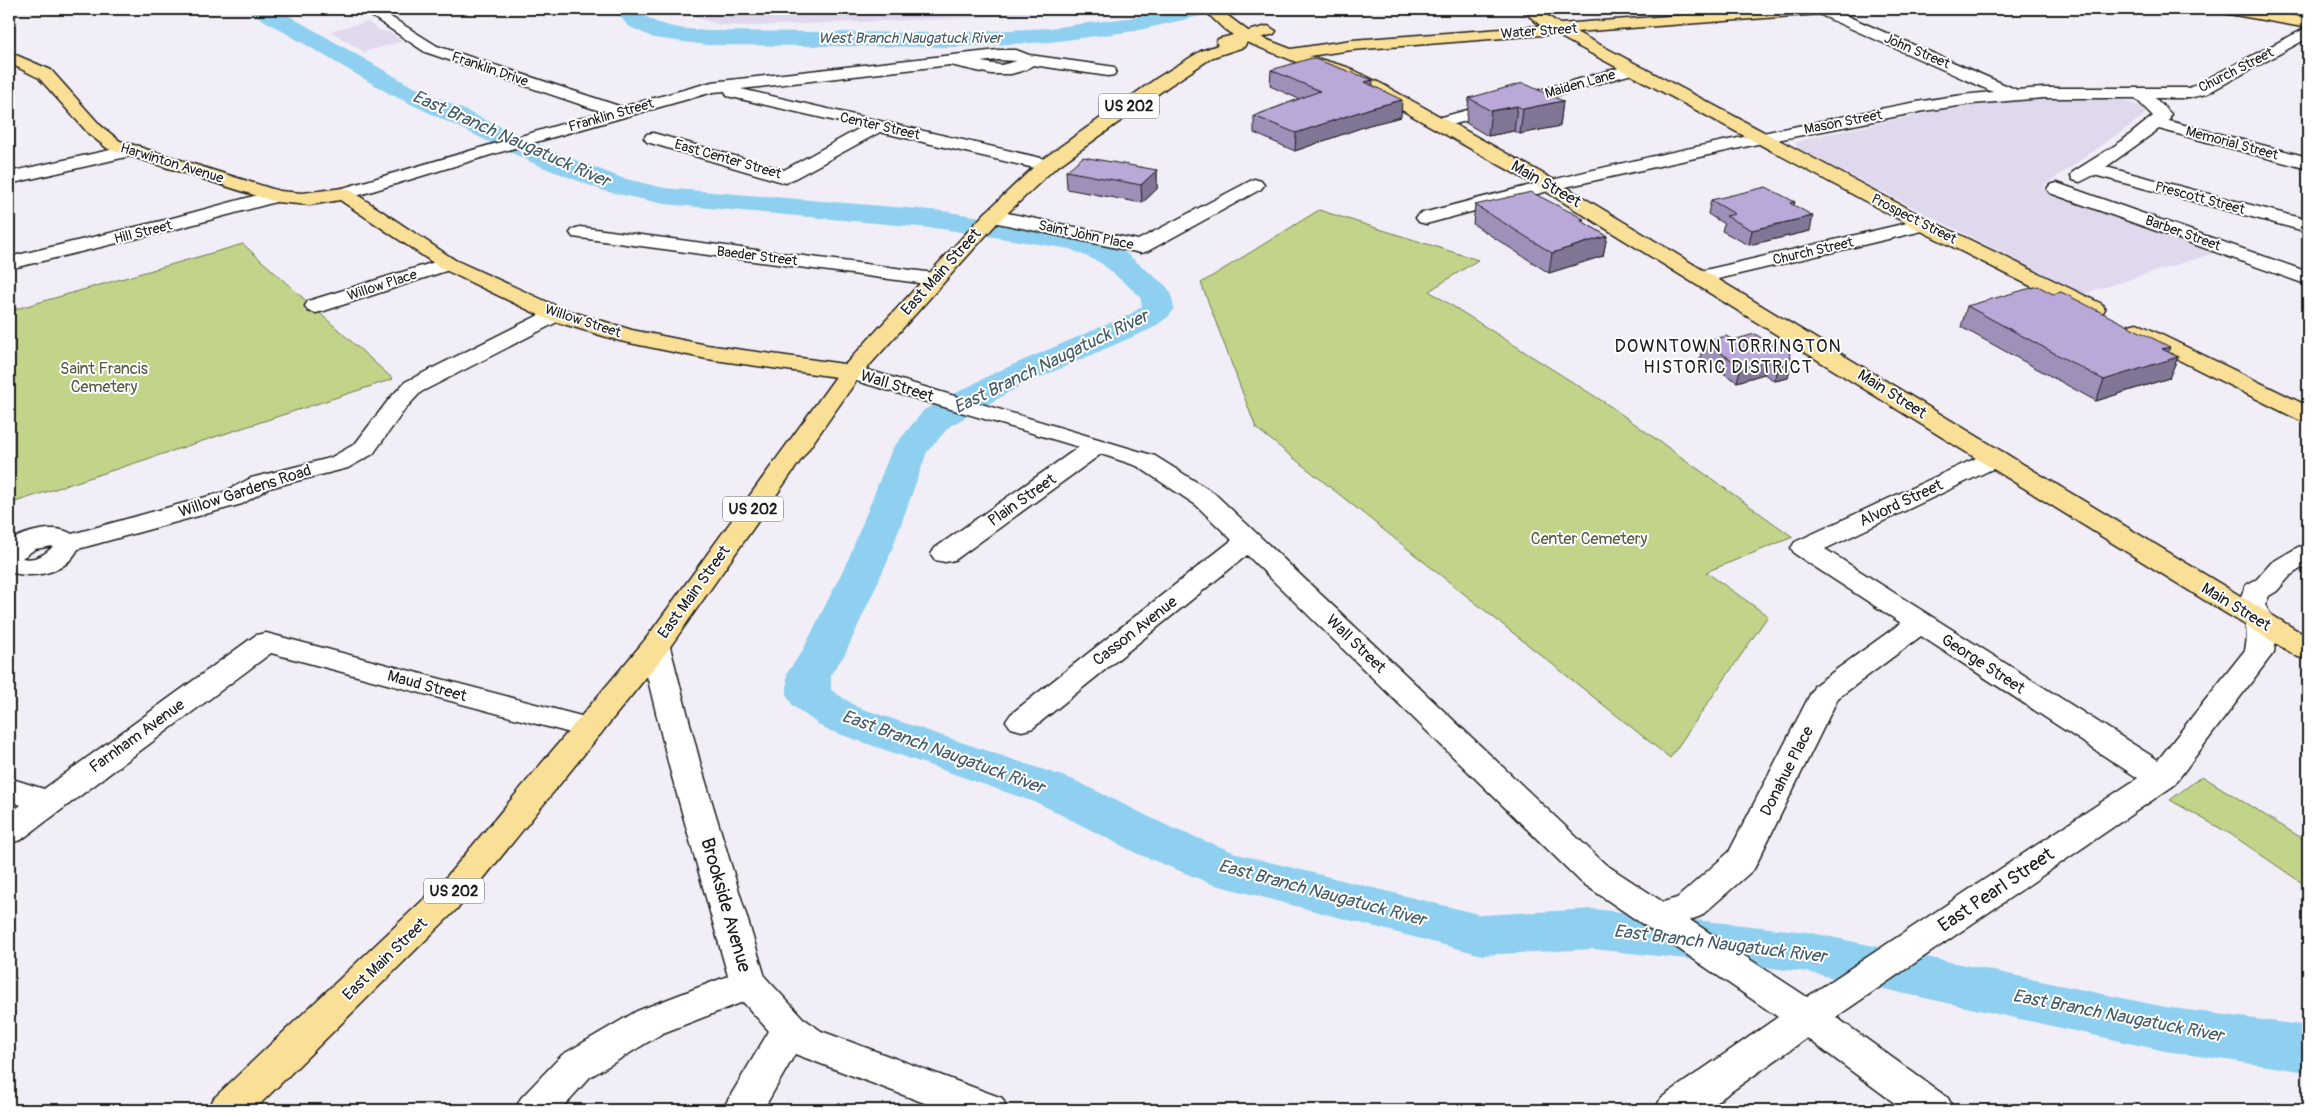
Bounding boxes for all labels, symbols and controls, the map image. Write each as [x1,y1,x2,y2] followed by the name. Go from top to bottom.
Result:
[1500,20,1578,42] street label: Water Street
[818,29,1003,48] water label: West Branch Naugatuck River
[1882,30,1953,73] street label: John Street
[2196,44,2277,96] street label: Church Street
[449,48,531,90] street label: Franklin Drive
[1543,66,1617,102] street label: Maiden Lane
[409,85,616,194] water label: East Branch Naugatuck River
[1099,94,1159,118] road number: US 202
[566,95,656,135] street label: Franklin Street
[1803,106,1884,138] street label: Mason Street
[838,109,922,144] street label: Center Street
[2184,122,2280,164] street label: Memorial Street
[673,136,784,182] street label: East Center Street
[118,139,226,187] street label: Harwinton Avenue
[1507,156,1585,212] street label: Main Street
[2153,178,2247,218] street label: Prescott Street
[1869,190,1960,248] street label: Prospect Street
[2143,211,2223,255] street label: Barber Street
[112,217,174,247] street label: Hill Street
[1037,217,1135,253] street label: Saint John Place
[897,224,986,320] street label: East Main Street
[1771,233,1855,268] street label: Church Street
[716,243,799,269] street label: Baeder Street
[345,266,419,304] street label: Willow Place
[543,301,624,341] street label: Willow Street
[950,304,1154,419] water label: East Branch Naugatuck River
[1614,335,1842,379] district label: DOWNTOWN TORRINGTON HISTORIC DISTRICT
[60,359,148,397] park label: Saint Francis Cemetery
[858,365,937,407] street label: Wall Street
[1854,365,1931,423] street label: Main Street
[176,460,314,522] street label: Willow Gardens Road
[984,469,1060,531] street label: Plain Street
[1856,475,1947,531] street label: Alvord Street
[723,496,783,522] road number: US 202
[1531,529,1647,549] park label: Center Cemetery
[653,541,735,643] street label: East Main Street
[2198,578,2275,636] street label: Main Street
[1089,592,1181,670] street label: Casson Avenue
[1322,611,1391,678] street label: Wall Street
[1937,630,2029,699] street label: George Street
[385,666,469,706] street label: Maud Street
[86,695,189,777] street label: Farnham Avenue
[839,705,1050,800] water label: East Branch Naugatuck River
[1756,723,1818,819] street label: Donahue Place
[695,835,757,976] street label: Brookside Avenue
[1933,842,2059,938] street label: East Pearl Street
[1216,854,1431,932] water label: East Branch Naugatuck River
[424,878,484,904] road number: US 202
[338,913,432,1005] street label: East Main Street
[1613,920,1830,969] water label: East Branch Naugatuck River
[2011,984,2228,1048] water label: East Branch Naugatuck River

